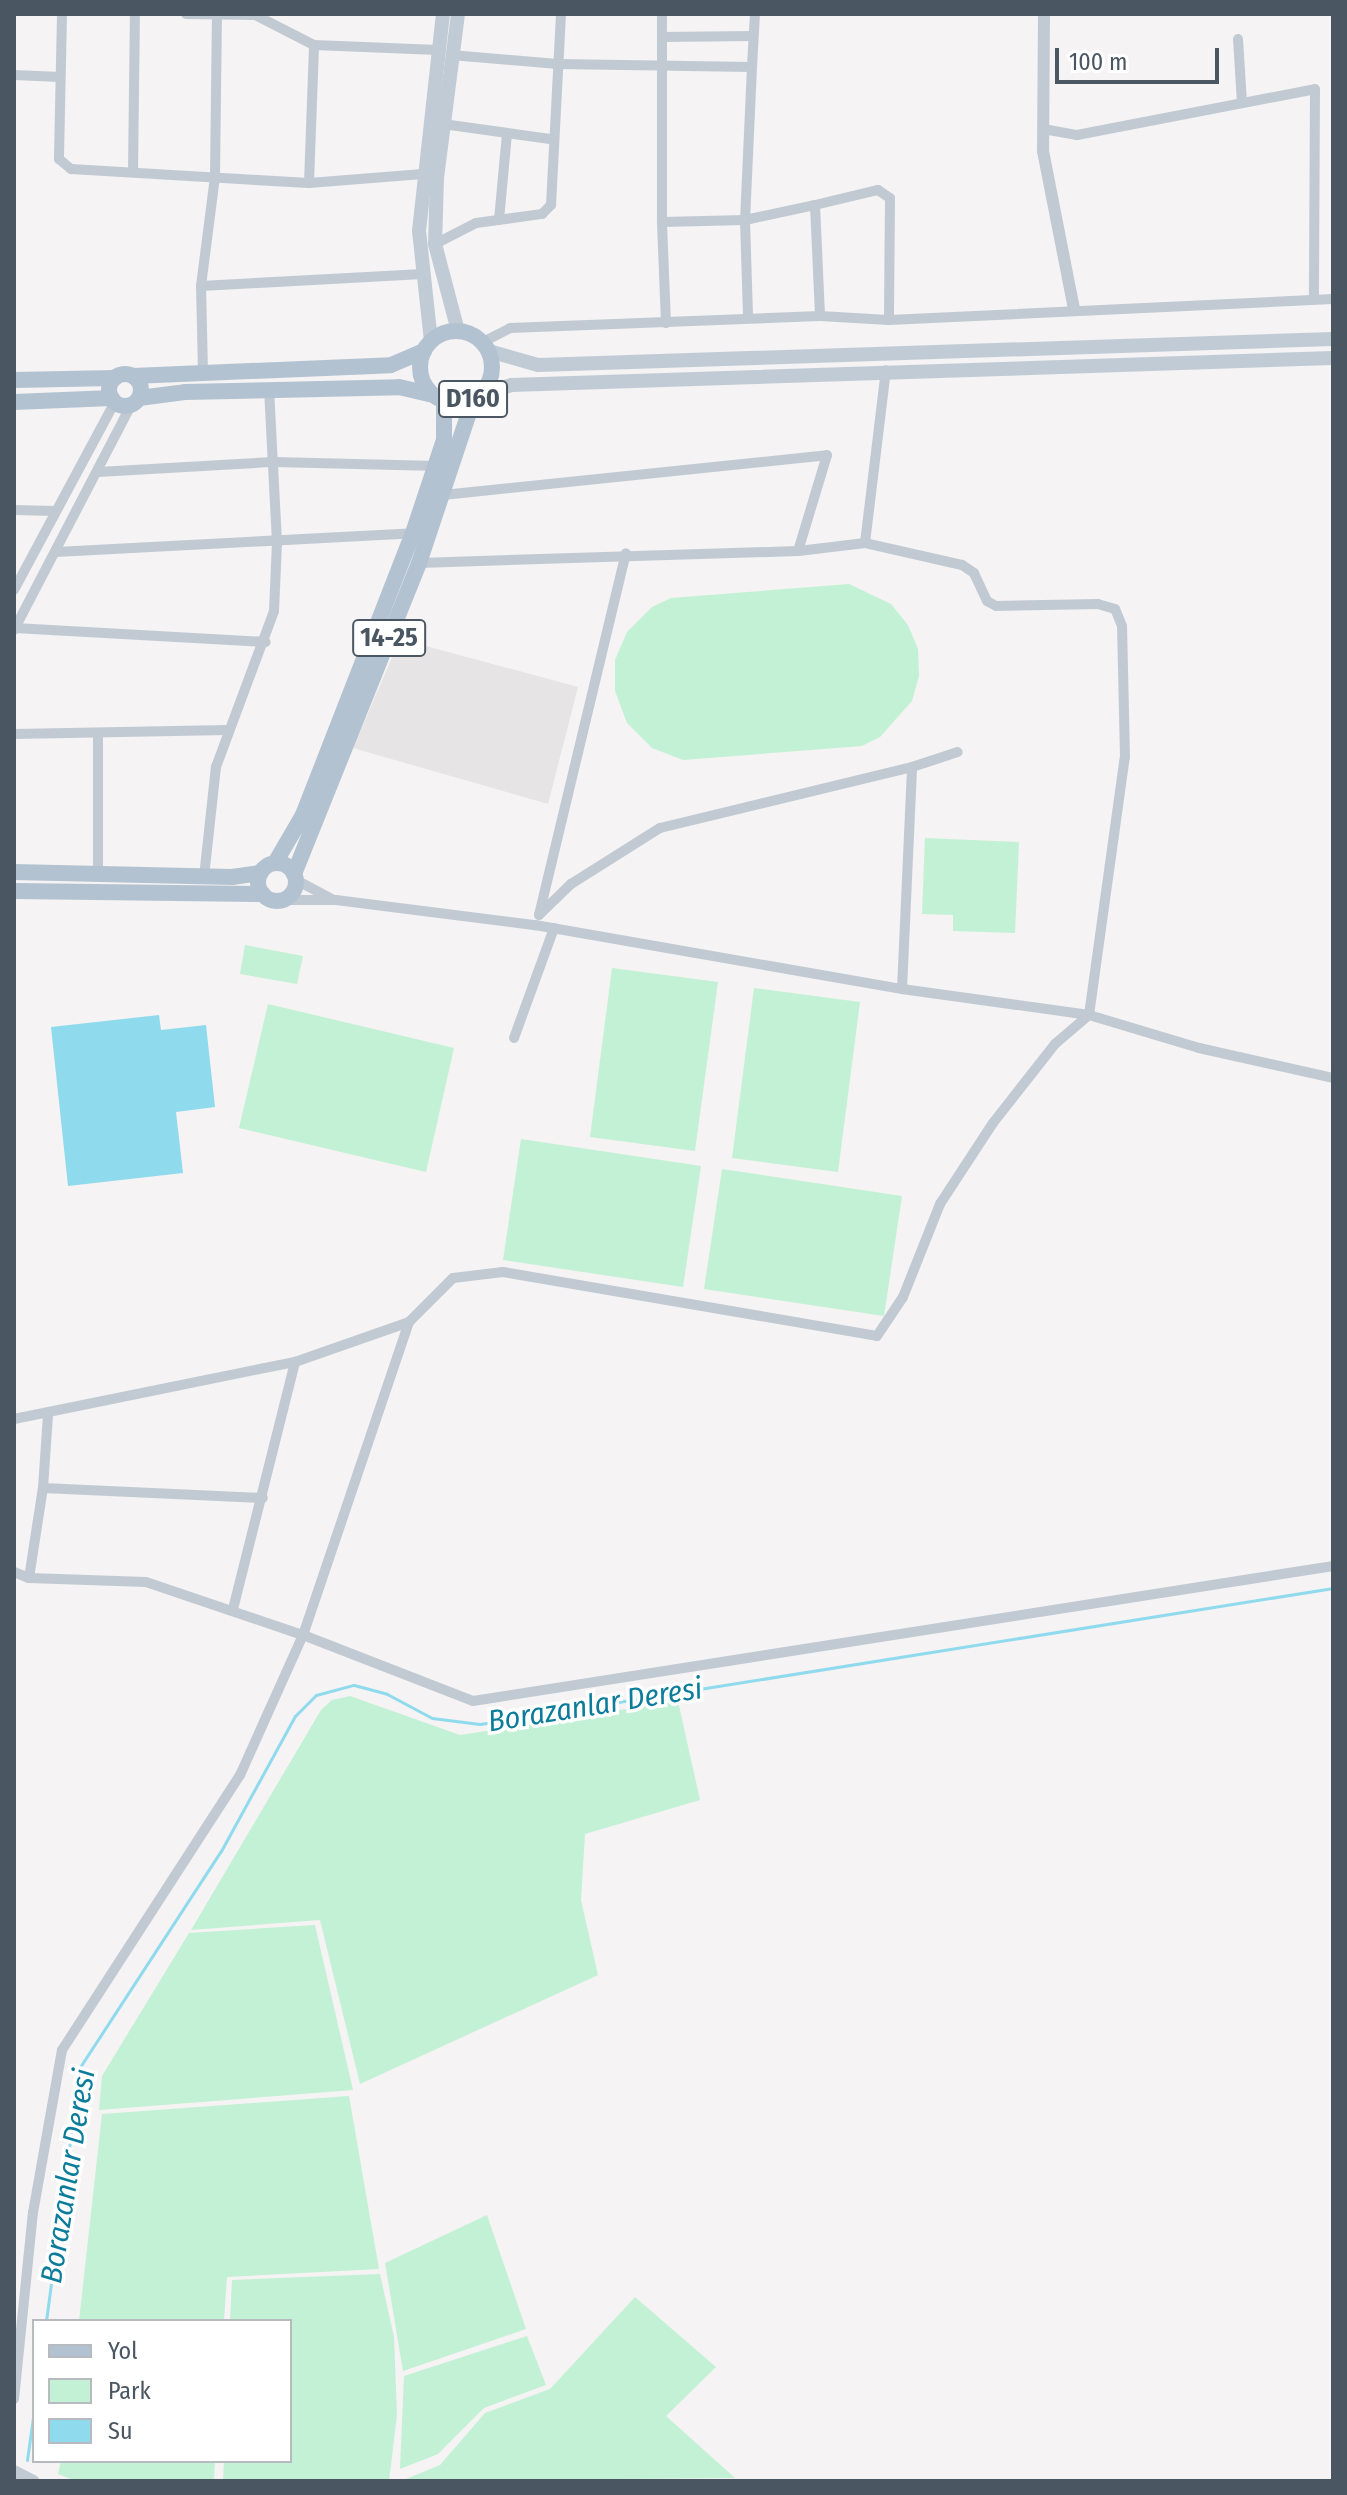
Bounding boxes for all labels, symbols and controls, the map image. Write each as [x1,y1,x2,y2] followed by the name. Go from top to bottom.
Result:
[1059,32,1223,82] scale bar
[1069,48,1127,76] text: 100 m
[437,377,509,421] road number: D160
[351,616,427,660] road number: 14-25
[485,1670,705,1740] water label: Borazanlar Deresi
[33,2066,103,2286] water label: Borazanlar Deresi
[32,2319,292,2463] legend
[108,2337,138,2365] text: Yol
[108,2377,151,2405] text: Park
[108,2417,132,2445] text: Su

